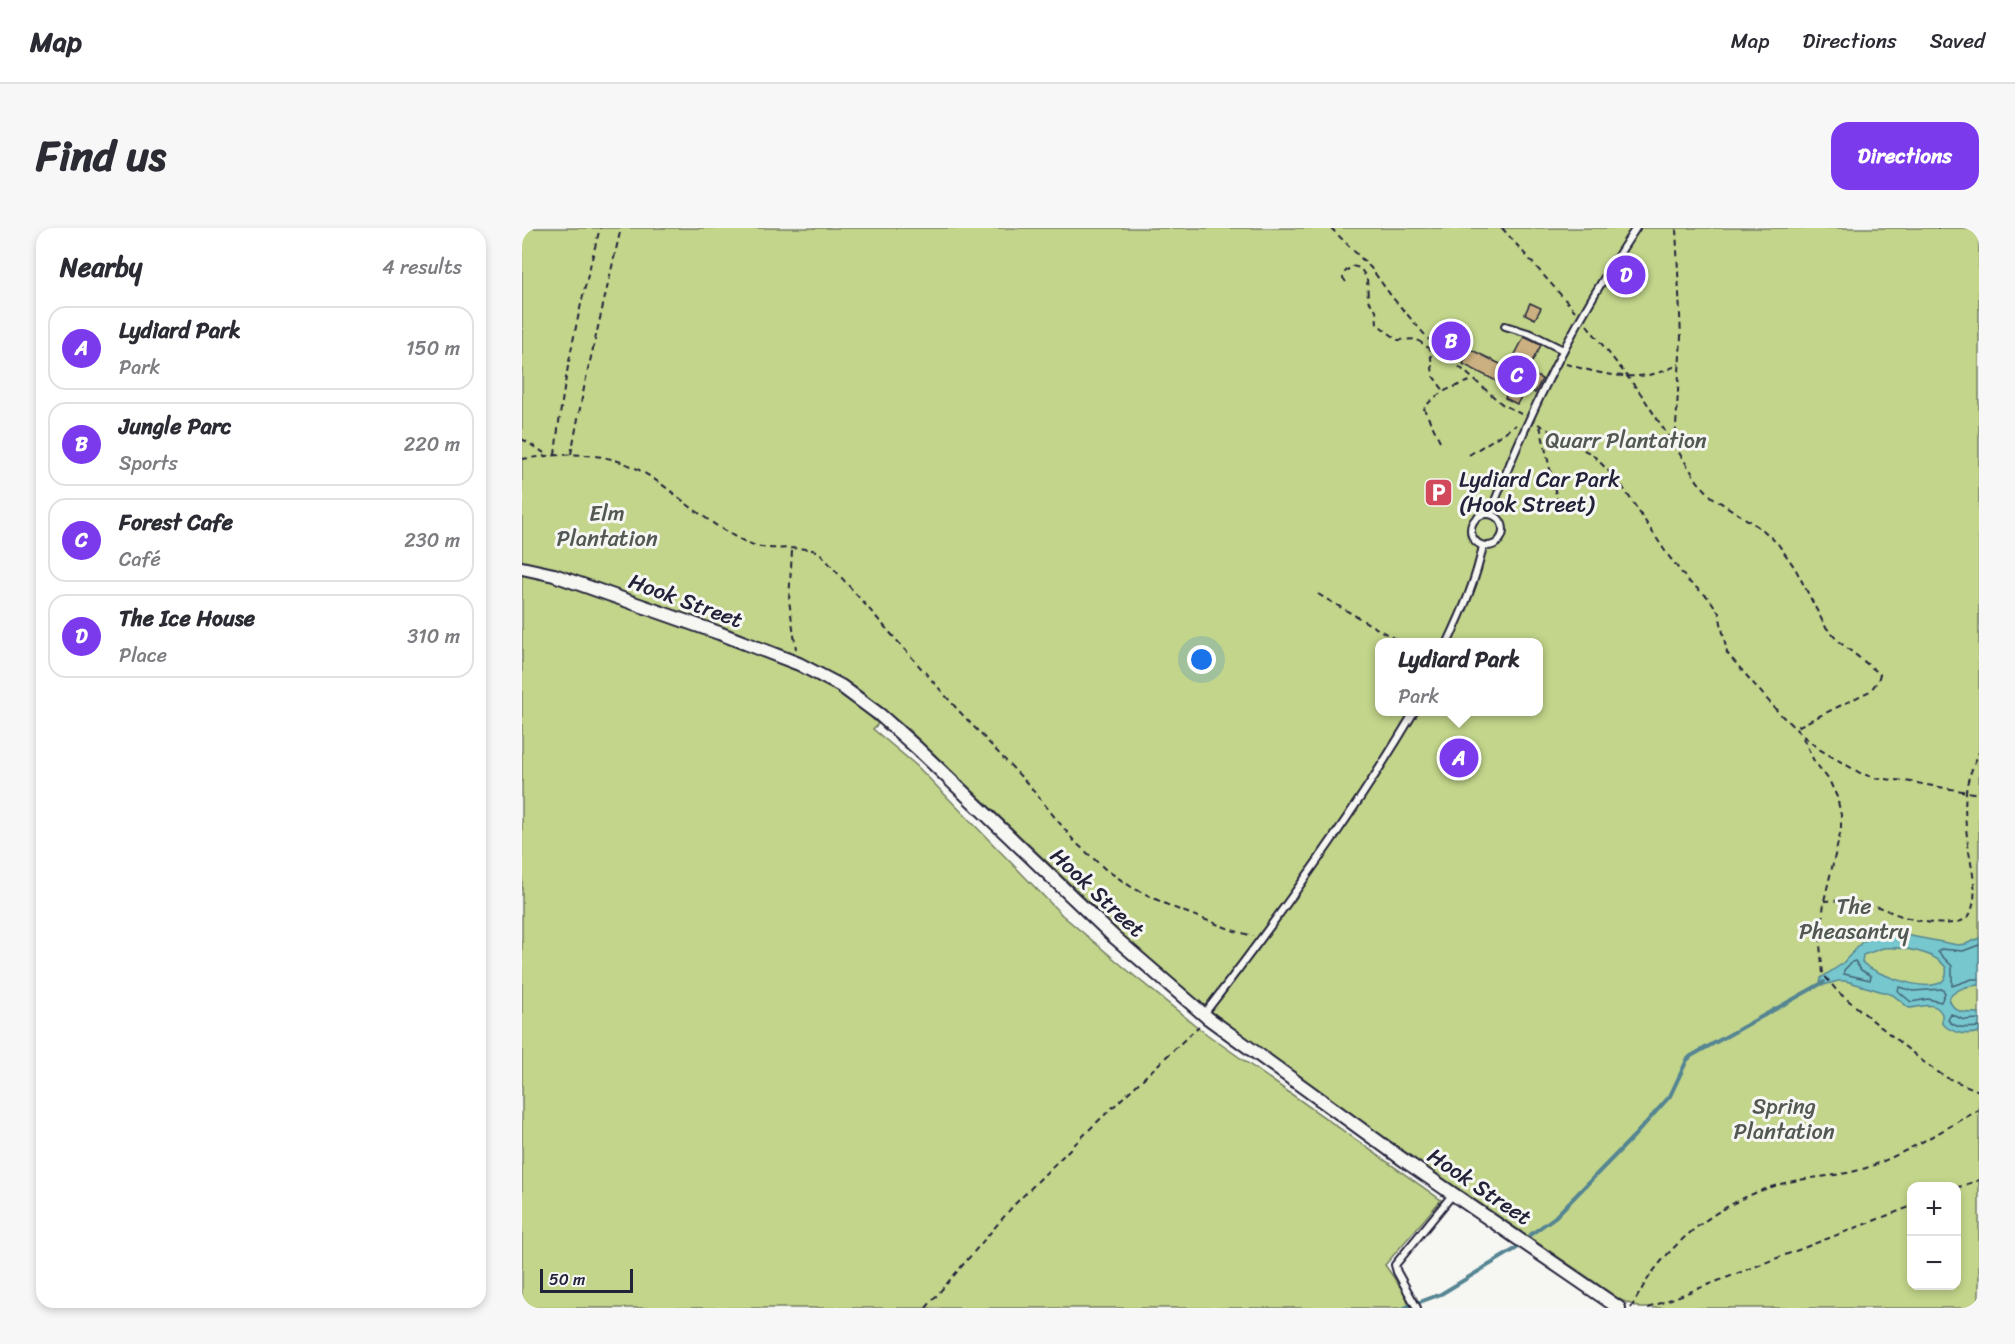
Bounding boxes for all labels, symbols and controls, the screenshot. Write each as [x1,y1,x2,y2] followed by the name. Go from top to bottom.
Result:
[30,17,82,66] text: Map
[1731,22,1769,60] text: Map
[1802,22,1897,60] text: Directions
[1930,22,1985,60] text: Saved
[36,119,166,193] text: Find us
[1831,122,1979,190] button: Directions
[60,244,142,290] text: Nearby
[382,250,462,285] text: 4 results
[1606,252,1646,298] pin: D
[119,311,241,350] text: Lydiard Park
[1432,318,1470,364] pin: B
[75,331,88,366] text: A
[406,331,460,366] text: 150 m
[119,350,160,385] text: Park
[1498,352,1536,398] pin: C
[119,407,232,446] text: Jungle Parc
[1545,421,1707,460] park label: Quarr Plantation
[75,427,88,462] text: B
[404,427,460,462] text: 220 m
[119,446,178,481] text: Sports
[1459,460,1620,524] place label: Lydiard Car Park (Hook Street)
[1422,476,1454,508] parking icon: Lydiard Car Park (Hook Street)
[556,494,658,558] park label: Elm Plantation
[119,503,233,542] text: Forest Cafe
[75,523,88,558] text: C
[404,523,460,558] text: 230 m
[119,542,161,577] text: Café
[623,562,749,639] street label: Hook Street
[119,599,255,638] text: The Ice House
[76,619,87,654] text: D
[407,619,460,654] text: 310 m
[119,638,167,673] text: Place
[1375,638,1543,716] popup
[1398,640,1520,679] text: Lydiard Park
[1187,645,1216,674] your location
[1398,679,1439,714] text: Park
[1440,736,1478,780] pin: A
[1041,837,1155,948] street label: Hook Street
[1799,887,1910,951] park label: The Pheasantry
[1733,1087,1835,1151] park label: Spring Plantation
[1419,1137,1540,1236] street label: Hook Street
[1907,1182,1961,1290] map controls
[1907,1182,1961,1236] button: +
[1907,1236,1961,1290] button: −
[549,1265,585,1294] text: 50 m
[540,1266,633,1294] scale bar

